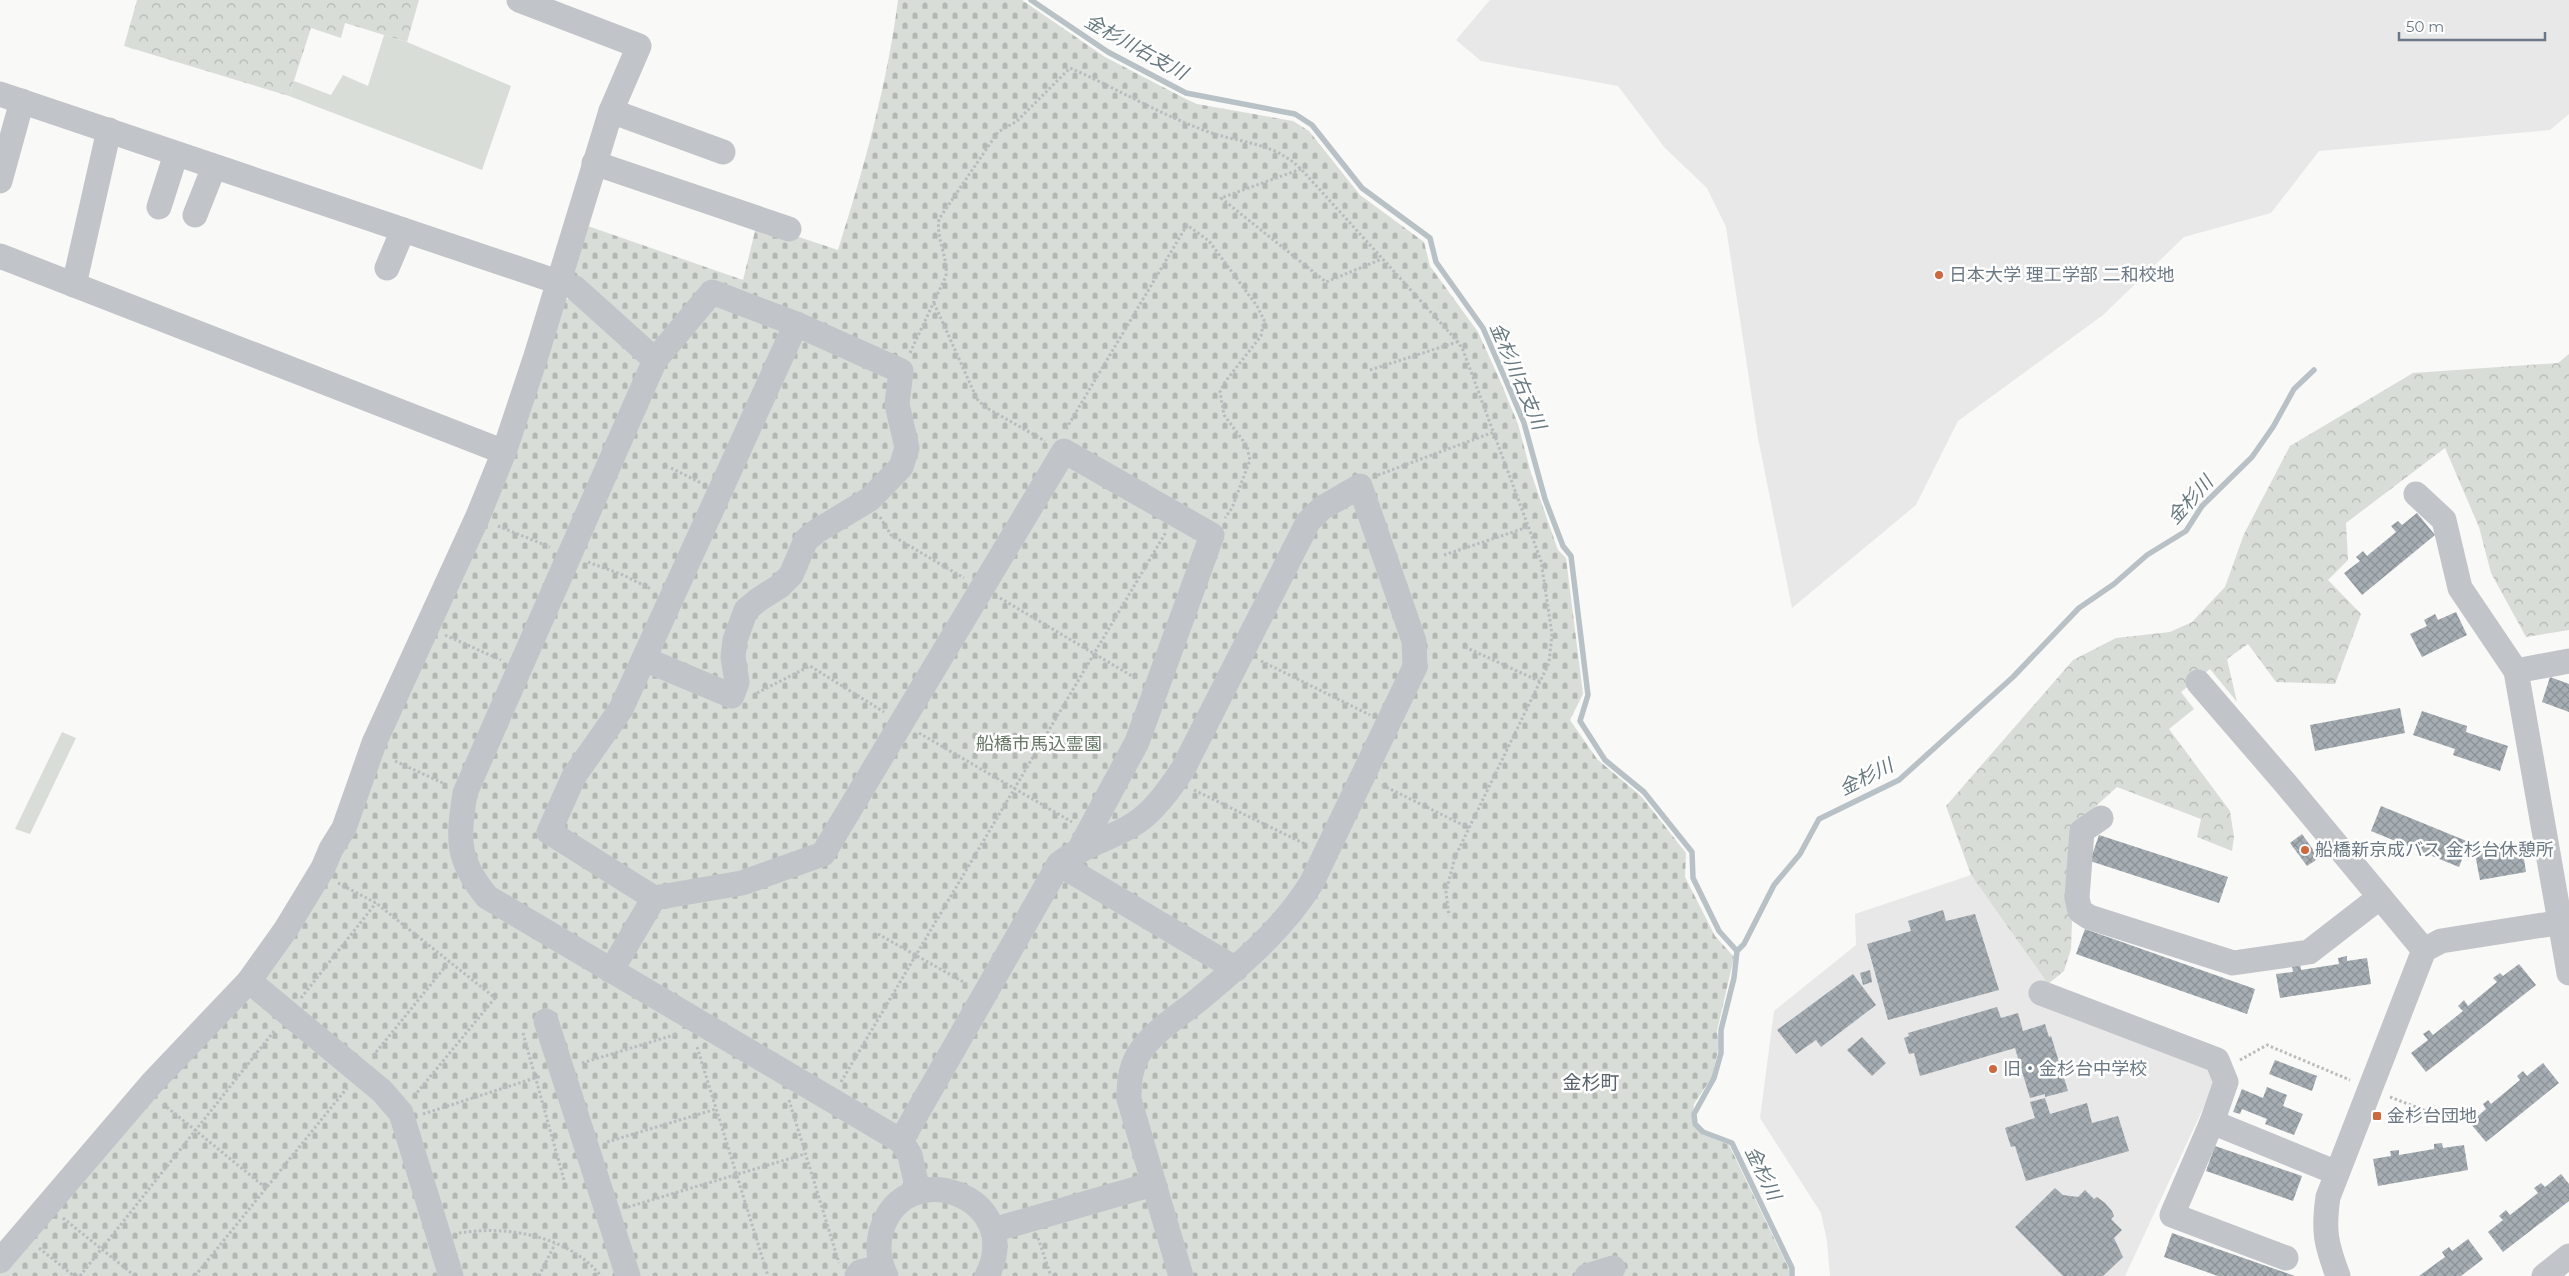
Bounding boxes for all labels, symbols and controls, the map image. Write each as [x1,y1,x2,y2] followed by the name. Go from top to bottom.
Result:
[1081,9,1193,86] water label: 金杉川右支川
[2399,10,2545,42] scale bar
[2406,17,2444,36] text: 50 m
[1949,264,2174,286] place label: 日本大学 理工学部 二和校地
[1933,269,1945,281] marker: 日本大学 理工学部 二和校地
[1485,319,1552,435] water label: 金杉川右支川
[2162,470,2219,529] water label: 金杉川
[976,733,1102,755] park label: 船橋市馬込霊園
[1835,753,1898,800] water label: 金杉川
[2315,839,2554,861] place label: 船橋新京成バス 金杉台休憩所
[2299,844,2311,856] marker: 船橋新京成バス 金杉台休憩所
[2003,1058,2147,1080] place label: 旧・金杉台中学校
[1987,1063,1999,1075] marker: 旧・金杉台中学校
[1562,1071,1620,1094] district label: 金杉町
[2387,1105,2477,1127] place label: 金杉台団地
[2371,1110,2383,1122] marker: 金杉台団地
[1740,1142,1787,1205] water label: 金杉川

